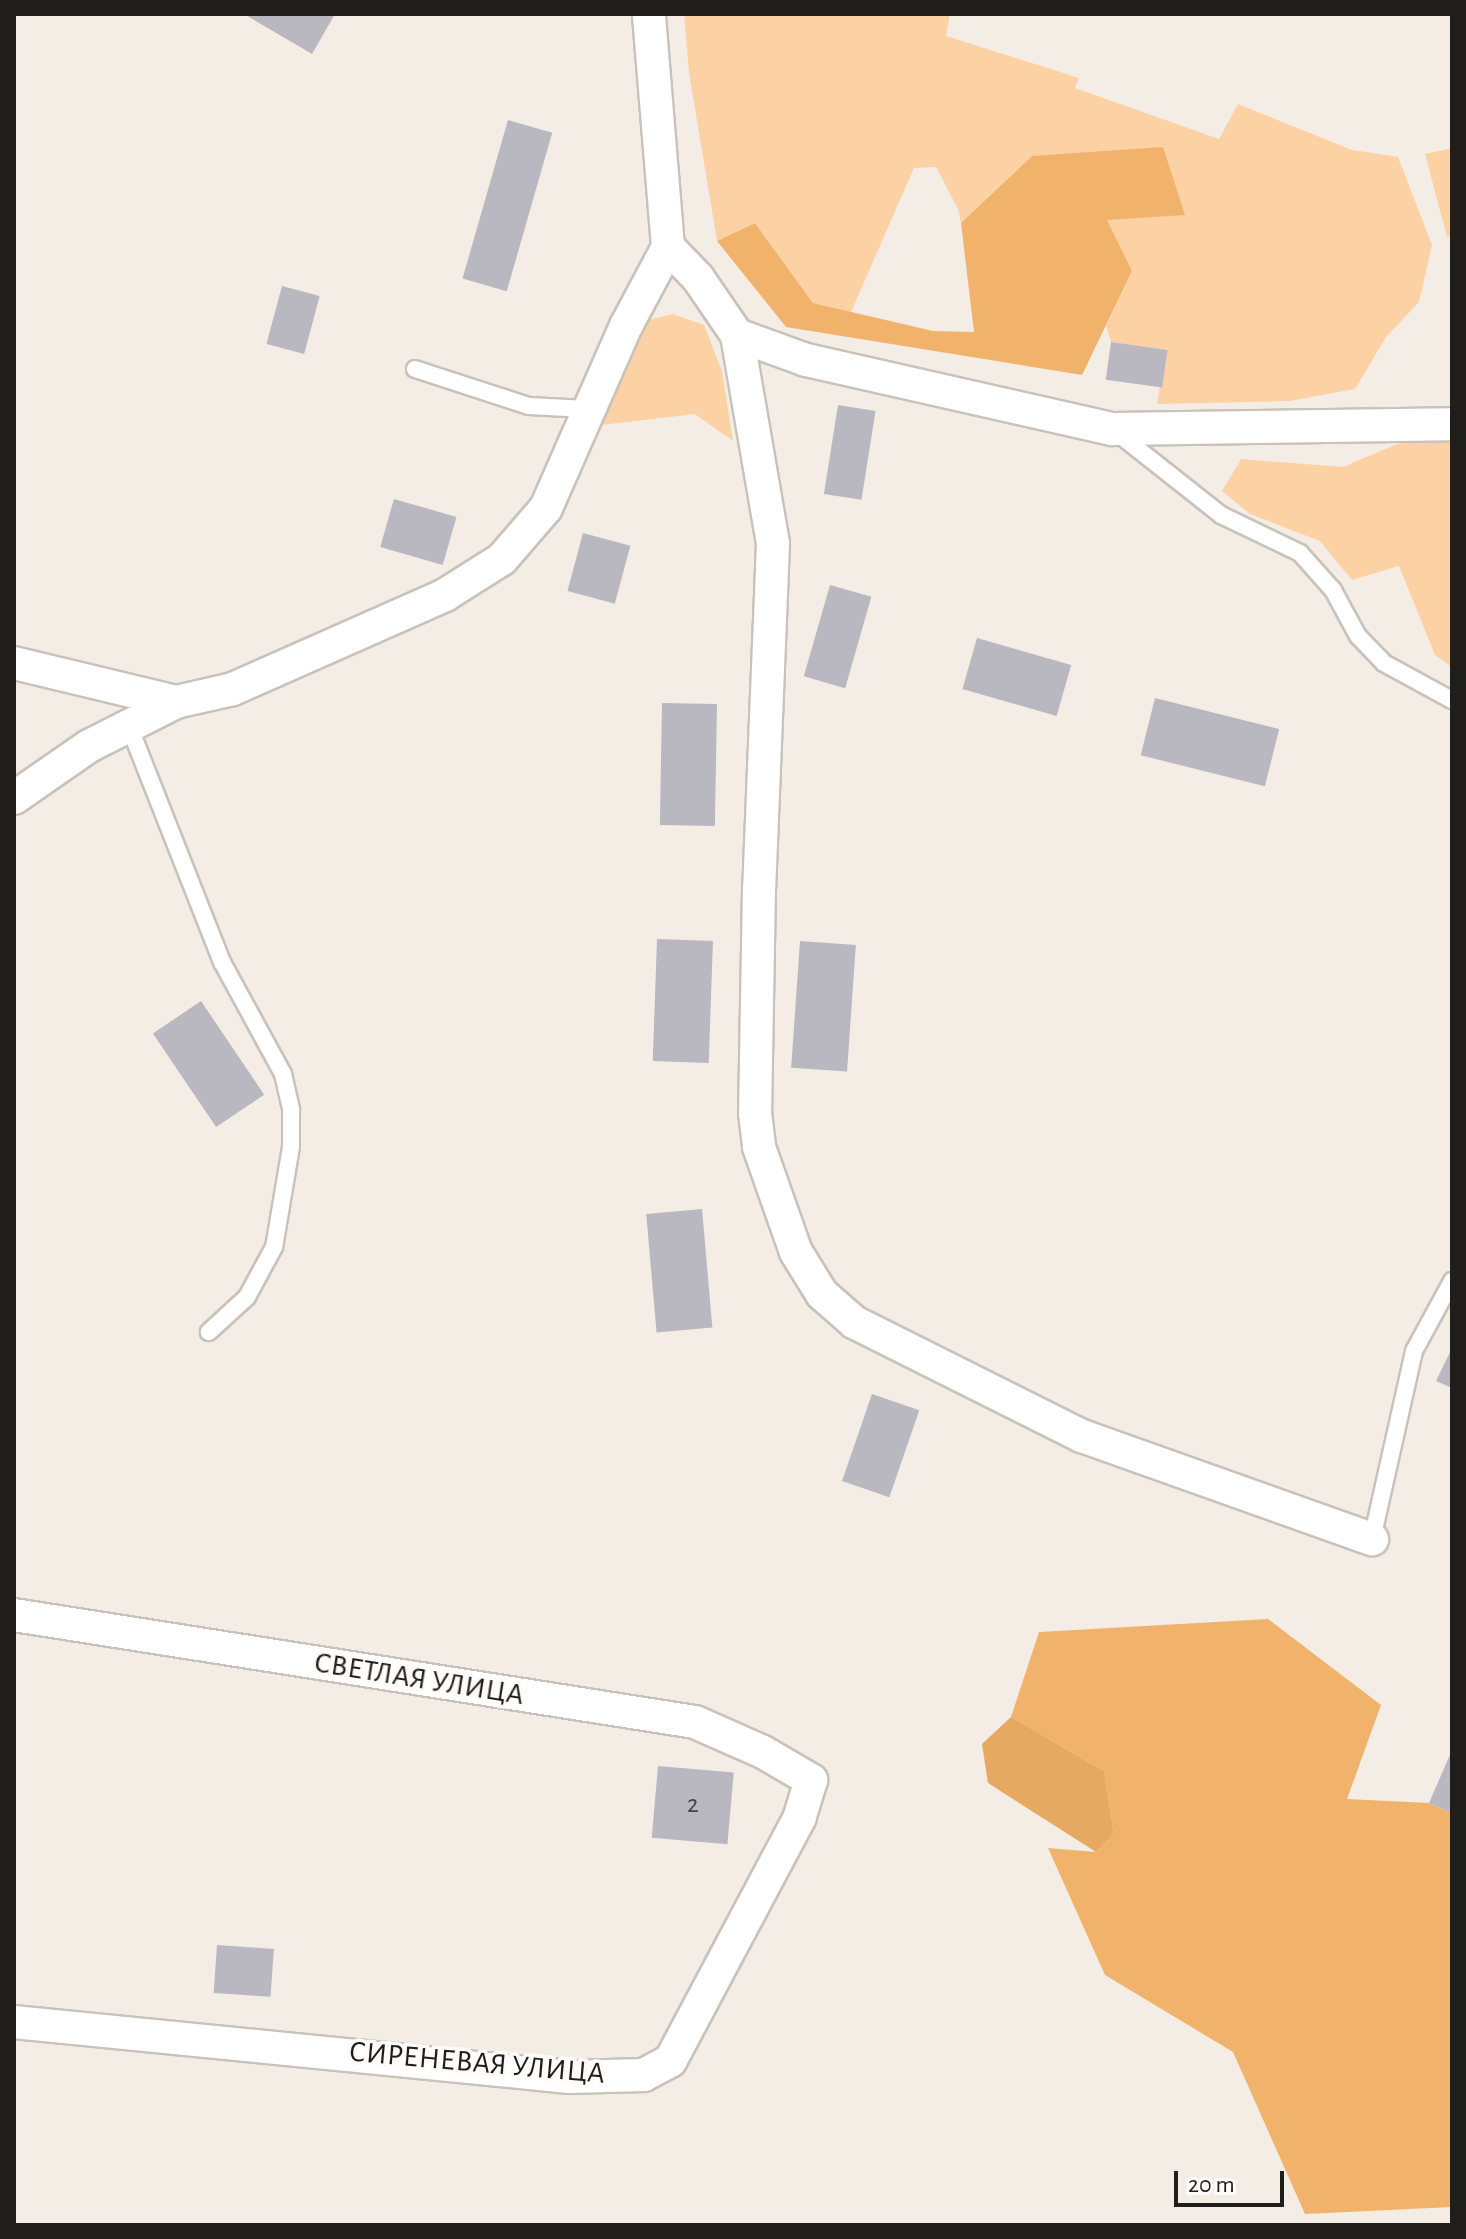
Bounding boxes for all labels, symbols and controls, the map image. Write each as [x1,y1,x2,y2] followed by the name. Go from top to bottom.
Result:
[312,1645,526,1713] street label: СВЕТЛАЯ УЛИЦА
[687,1789,699,1821] house number: 2
[348,2034,606,2092] street label: СИРЕНЕВАЯ УЛИЦА
[1178,2155,1288,2205] scale bar
[1188,2173,1235,2197] text: 20 m

